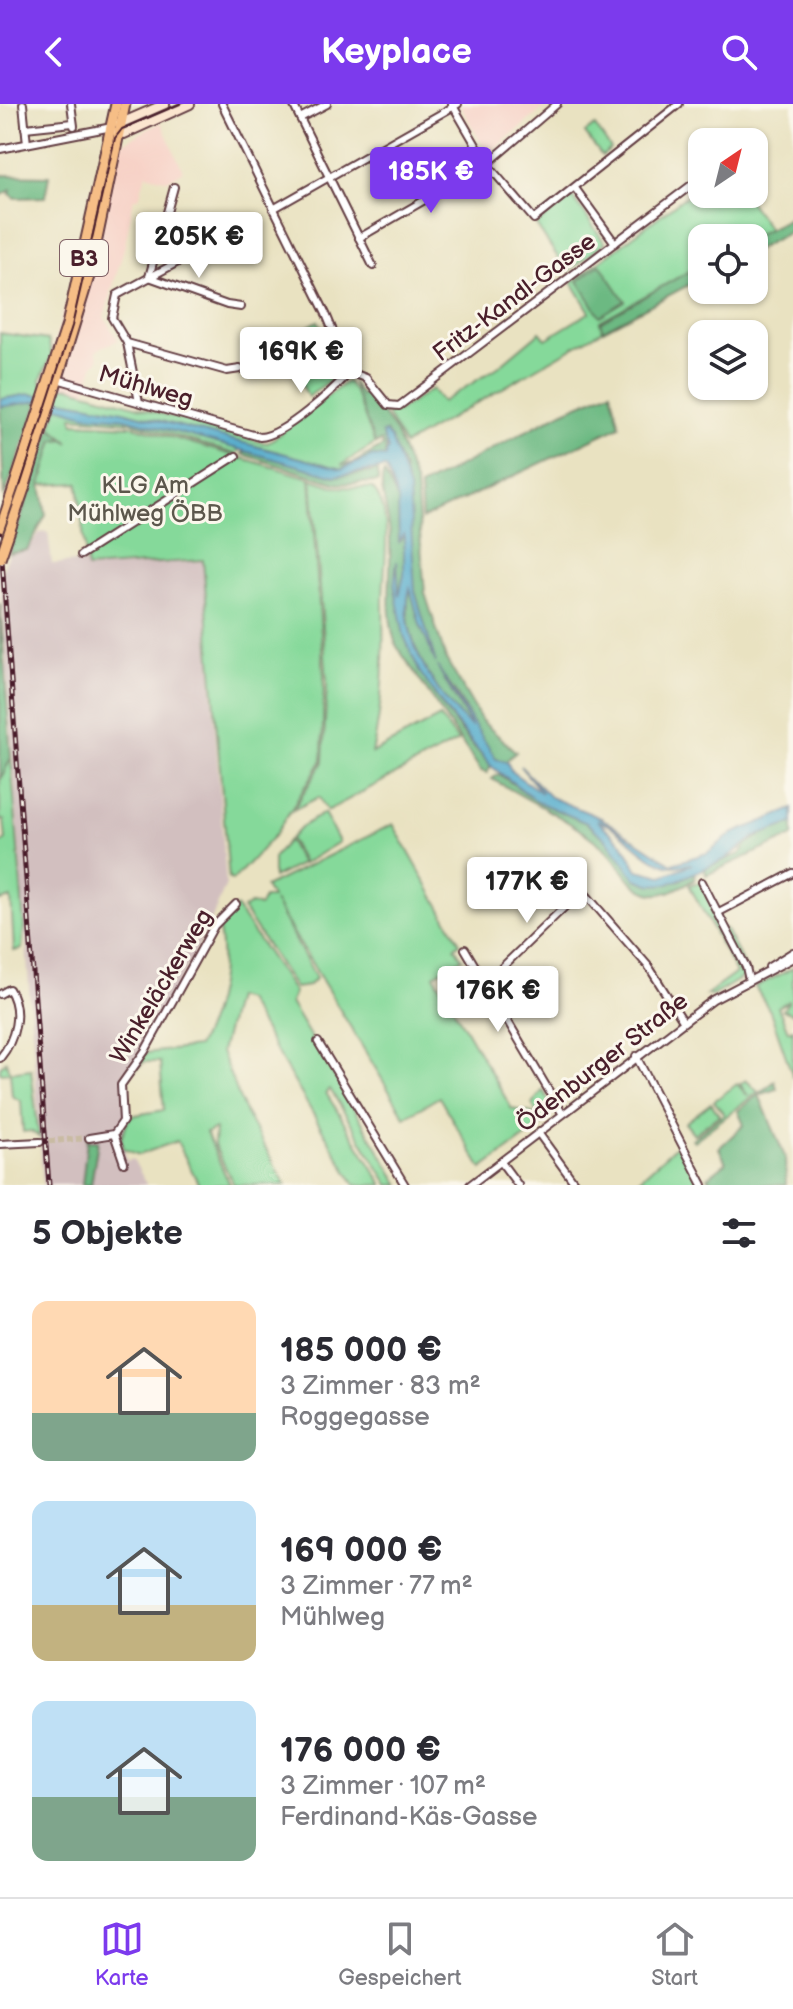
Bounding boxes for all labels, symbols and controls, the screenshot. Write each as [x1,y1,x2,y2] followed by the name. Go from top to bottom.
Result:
[32,30,76,74] icon: back
[717,30,761,74] icon: search
[321,31,472,74] text: Keyplace
[688,128,768,208] north arrow
[688,128,768,400] map controls
[366,147,496,215] pin: 185K €
[388,157,474,188] text: 185K €
[134,212,264,280] pin: 205K €
[154,222,244,253] text: 205K €
[688,224,768,304] button: locate
[427,227,601,368] street label: Fritz-Kandl-Gasse
[60,240,108,276] road number: B3
[688,320,768,400] button: layers
[236,327,366,395] pin: 169K €
[258,337,344,368] text: 169K €
[95,359,196,414] street label: Mühlweg
[67,471,223,528] park label: KLG Am Mühlweg ÖBB
[462,857,592,925] pin: 177K €
[485,867,569,898] text: 177K €
[104,904,219,1069] street label: Winkeläckerweg
[433,966,563,1034] pin: 176K €
[455,976,541,1007] text: 176K €
[511,986,694,1138] street label: Ödenburger Straße
[717,1211,761,1255] icon: filters
[32,1213,183,1254] text: 5 Objekte
[280,1330,442,1371] text: 185 000 €
[96,1333,192,1429] icon: home
[280,1371,481,1402] text: 3 Zimmer · 83 m²
[280,1402,430,1433] text: Roggegasse
[280,1530,442,1571] text: 169 000 €
[96,1533,192,1629] icon: home
[280,1571,473,1602] text: 3 Zimmer · 77 m²
[280,1602,385,1633] text: Mühlweg
[280,1730,441,1771] text: 176 000 €
[96,1733,192,1829] icon: home
[280,1771,486,1802] text: 3 Zimmer · 107 m²
[280,1802,537,1833] text: Ferdinand-Käs-Gasse
[95,1917,149,1992] tab: Karte
[338,1917,462,1992] tab: Gespeichert
[651,1917,698,1992] tab: Start

